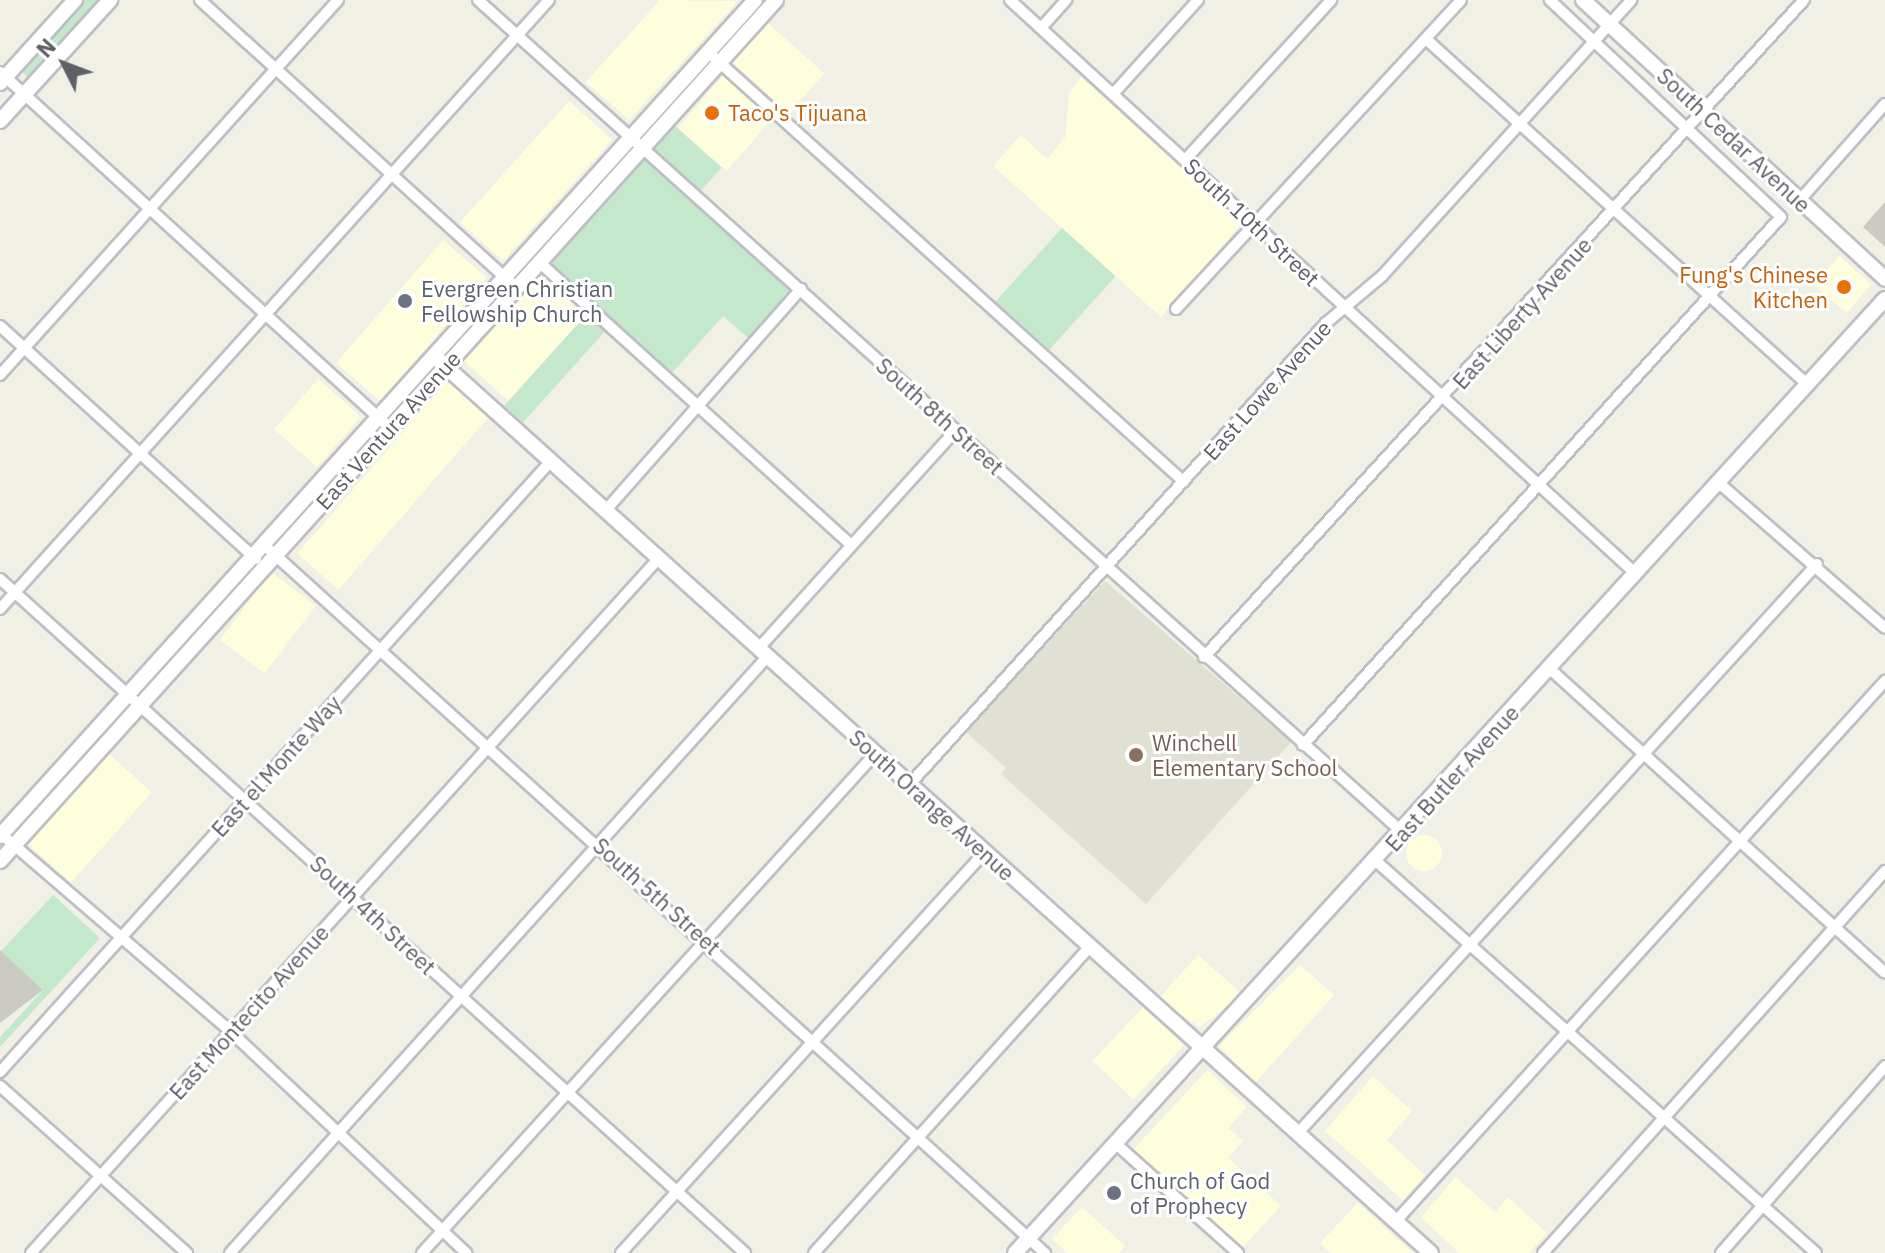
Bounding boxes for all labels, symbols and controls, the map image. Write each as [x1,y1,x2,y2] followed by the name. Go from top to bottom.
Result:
[24,24,104,104] north arrow
[30,32,62,63] text: N
[1652,62,1816,218] street label: South Cedar Avenue
[728,100,867,126] place label: Taco's Tijuana
[703,104,721,122] marker: Taco's Tijuana
[1179,153,1325,291] street label: South 10th Street
[1447,232,1597,394] street label: East Liberty Avenue
[1679,261,1828,312] place label: Fung's Chinese Kitchen
[421,275,613,326] place label: Evergreen Christian Fellowship Church
[1835,278,1853,296] marker: Fung's Chinese Kitchen
[396,292,414,310] marker: Evergreen Christian Fellowship Church
[1197,315,1337,465] street label: East Lowe Avenue
[310,345,466,515] street label: East Ventura Avenue
[871,352,1009,480] street label: South 8th Street
[206,690,346,842] street label: East el Monte Way
[1379,700,1525,856] street label: East Butler Avenue
[844,724,1020,886] street label: South Orange Avenue
[1152,729,1338,780] place label: Winchell Elementary School
[1127,746,1145,764] marker: Winchell Elementary School
[588,832,726,960] street label: South 5th Street
[305,850,441,980] street label: South 4th Street
[164,919,334,1105] street label: East Montecito Avenue
[1130,1167,1270,1218] place label: Church of God of Prophecy
[1105,1184,1123,1202] marker: Church of God of Prophecy

